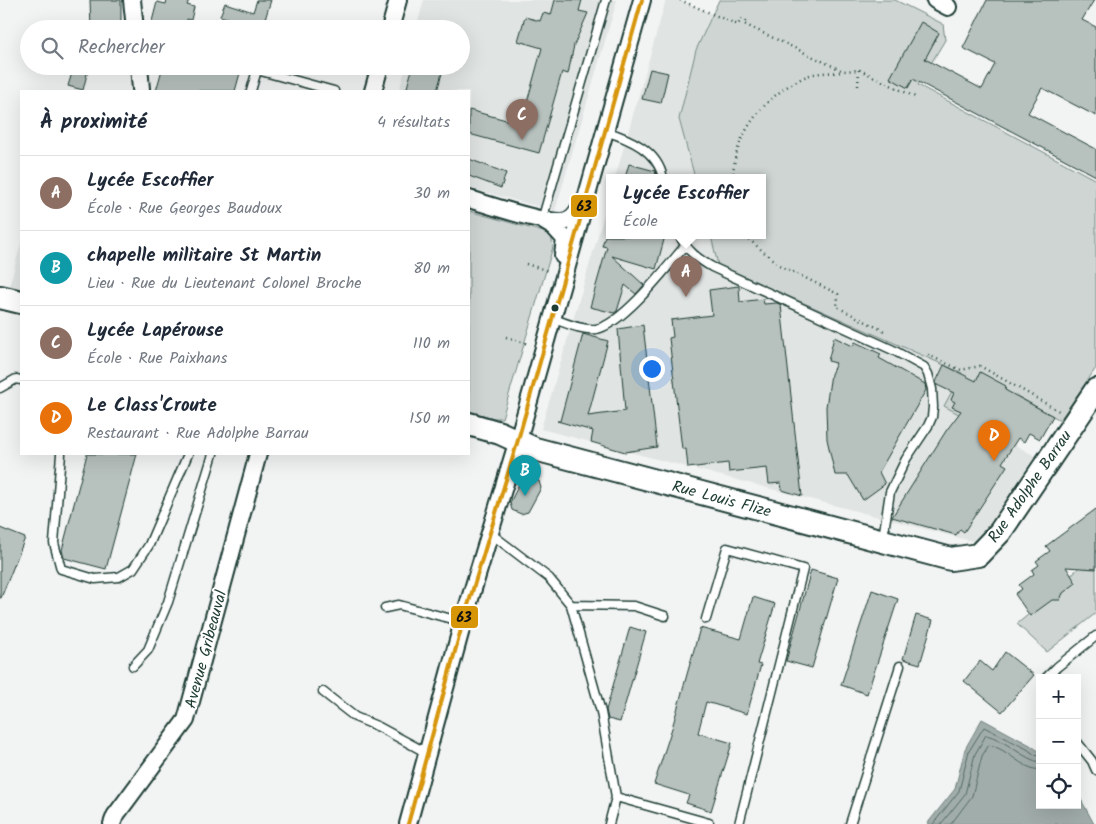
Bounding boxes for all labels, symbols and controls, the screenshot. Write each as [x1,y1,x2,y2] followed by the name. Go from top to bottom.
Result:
[20,20,470,75] search box
[78,33,165,63] text: Rechercher
[38,34,66,62] icon: search
[506,99,538,140] pin: C
[40,106,147,139] text: À proximité
[377,110,450,135] text: 4 résultats
[87,166,213,196] text: Lycée Escoffier
[606,174,766,239] popup
[623,179,749,209] text: Lycée Escoffier
[51,181,61,206] text: A
[414,181,450,206] text: 30 m
[570,194,598,218] line badge: 63
[87,196,282,221] text: École · Rue Georges Baudoux
[576,196,592,218] text: 63
[623,209,658,234] text: École
[87,241,321,271] text: chapelle militaire St Martin
[51,256,61,281] text: B
[413,256,450,281] text: 80 m
[670,256,702,297] pin: A
[87,271,362,296] text: Lieu · Rue du Lieutenant Colonel Broche
[550,303,560,313] unlabelled marker
[87,316,224,346] text: Lycée Lapérouse
[51,331,61,356] text: C
[413,331,450,356] text: 110 m
[87,346,227,371] text: École · Rue Paixhans
[639,356,665,382] your location
[87,391,217,421] text: Le Class'Croute
[51,406,61,431] text: D
[409,406,450,431] text: 150 m
[978,420,1010,461] pin: D
[87,421,309,446] text: Restaurant · Rue Adolphe Barrau
[982,425,1079,548] street label: Rue Adolphe Barrau
[509,455,541,496] pin: B
[669,474,774,525] street label: Rue Louis Flize
[179,587,234,711] street label: Avenue Gribeauval
[450,605,479,629] line badge: 63
[456,607,472,629] text: 63
[1036,674,1081,809] map controls
[1036,674,1081,719] button: +
[1036,719,1081,764] button: −
[1036,764,1081,809] button: locate

